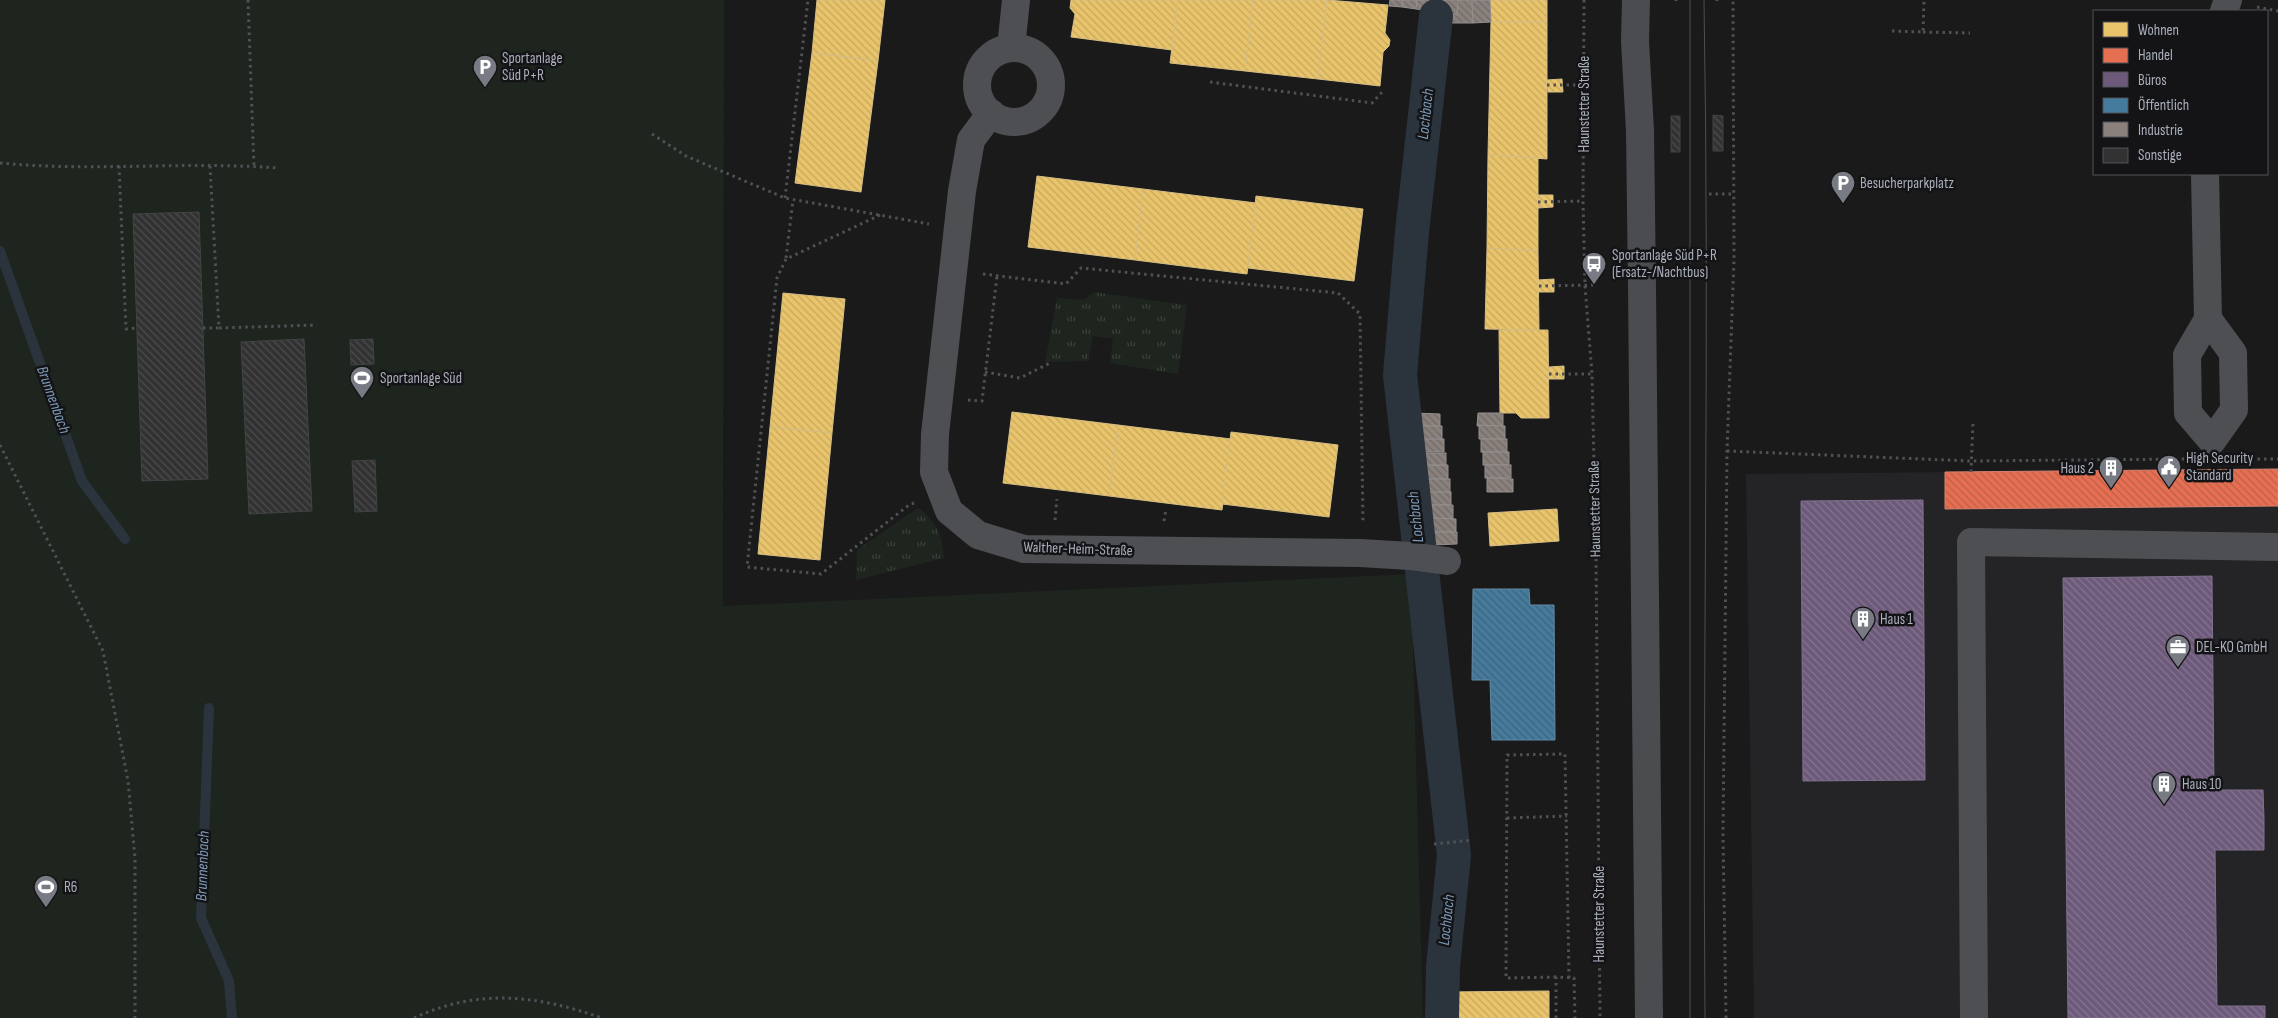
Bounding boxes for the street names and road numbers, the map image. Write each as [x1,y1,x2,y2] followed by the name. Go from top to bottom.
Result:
[1575,56,1594,152] street label: Haunstetter Straße
[1585,460,1605,558] street label: Haunstetter Straße
[1023,538,1133,560] street label: Walther-Heim-Straße
[1590,866,1609,962] street label: Haunstetter Straße

